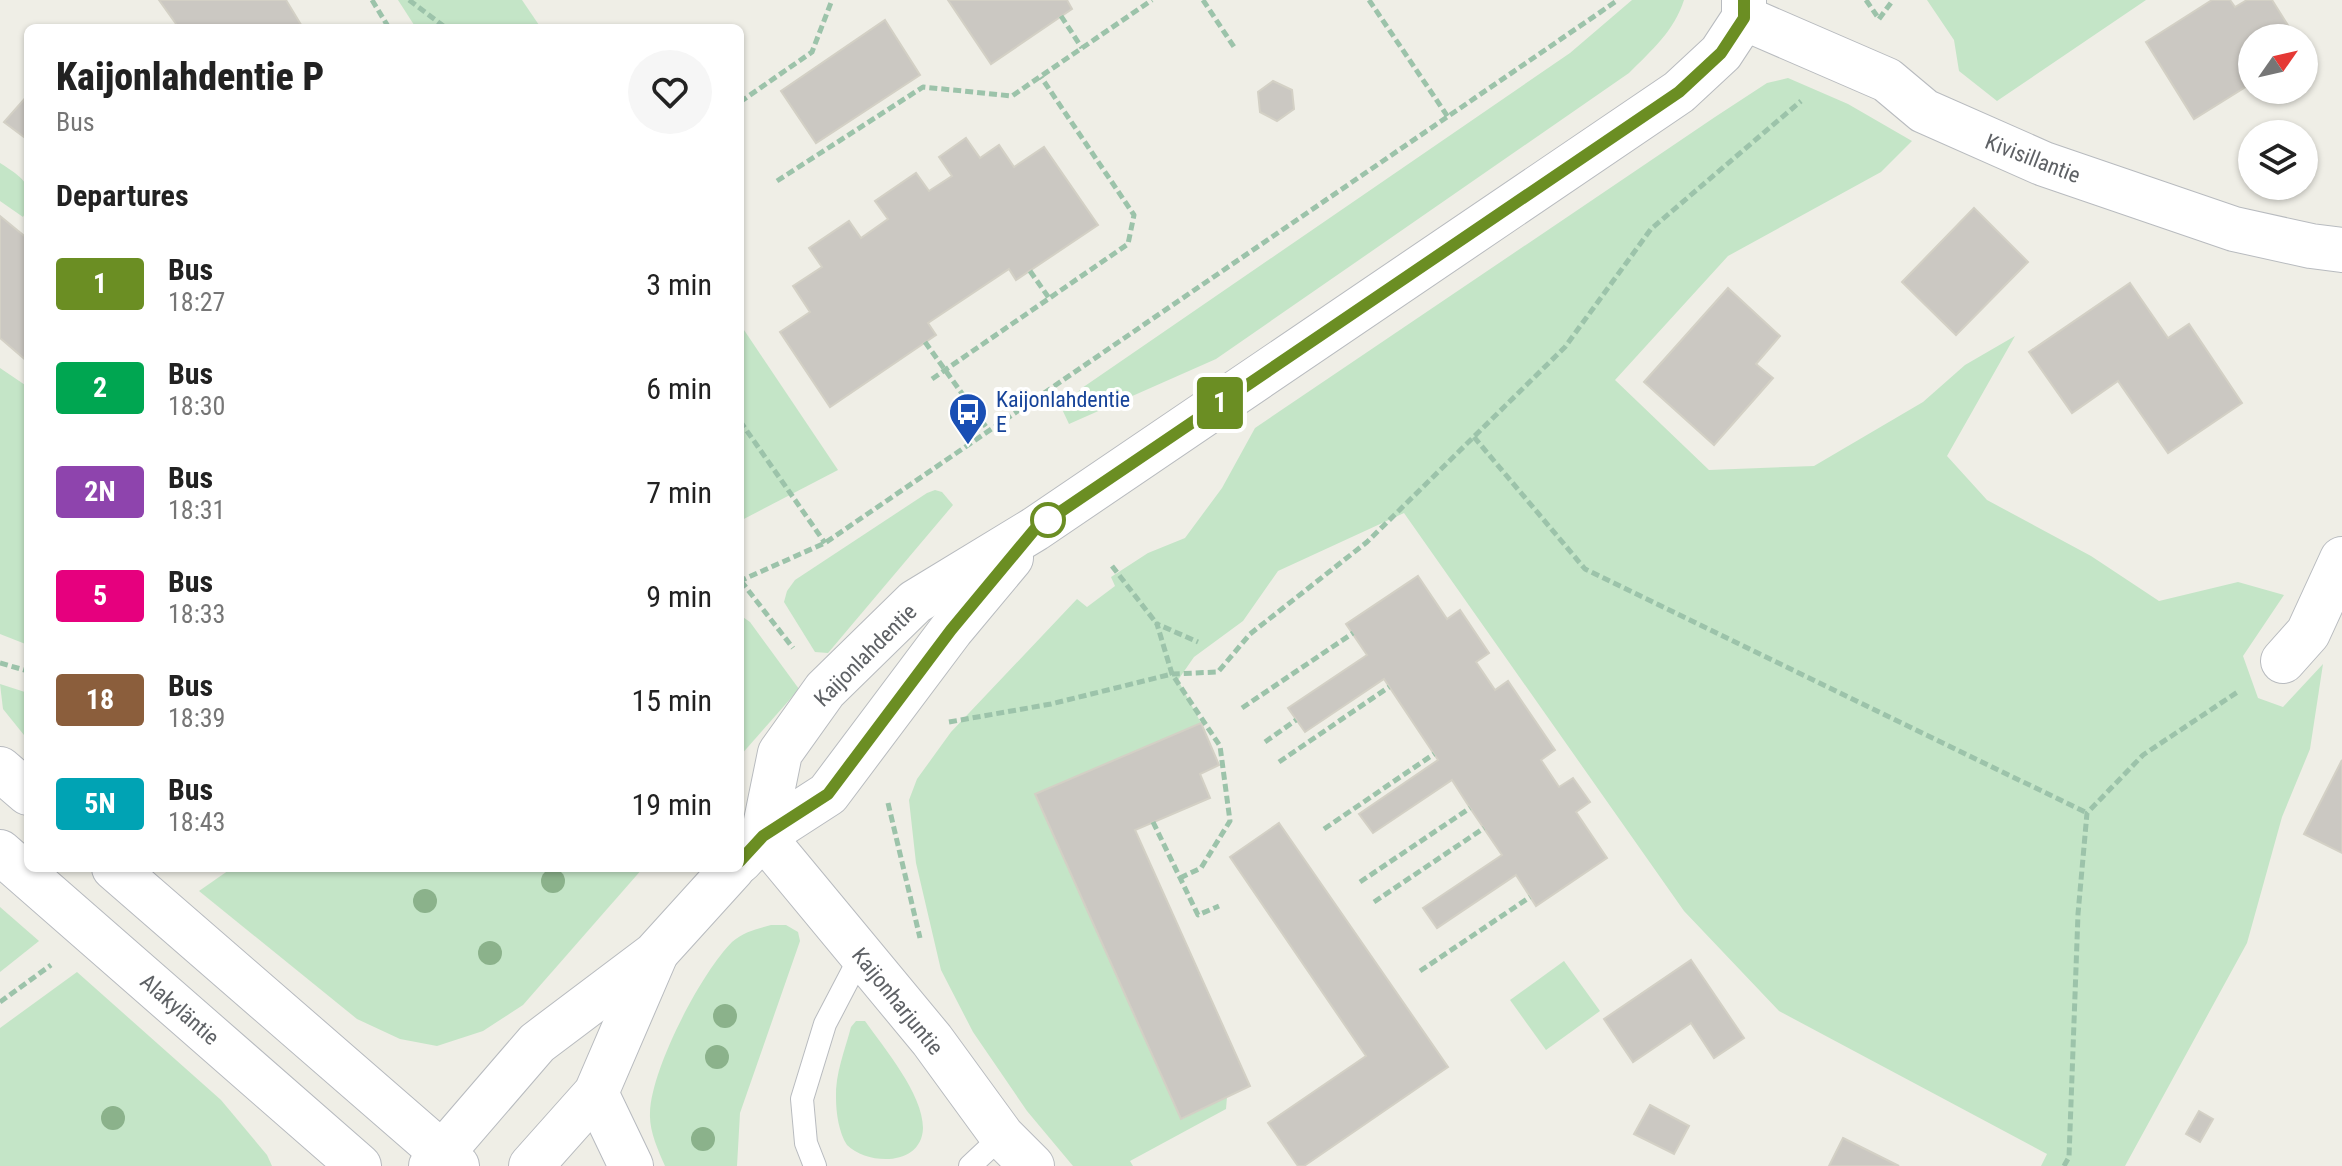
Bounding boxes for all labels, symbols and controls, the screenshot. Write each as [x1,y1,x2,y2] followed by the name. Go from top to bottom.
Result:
[2238,24,2318,104] north arrow
[2238,24,2318,200] map controls
[628,50,712,134] button: heart
[56,55,324,99] text: Kaijonlahdentie P
[56,107,95,137] text: Bus
[2238,120,2318,200] button: layers
[1982,129,2084,188] street label: Kivisillantie
[56,178,189,213] text: Departures
[168,252,213,287] text: Bus
[93,267,107,300] text: 1
[646,267,712,302] text: 3 min
[168,287,225,317] text: 18:27
[168,356,213,391] text: Bus
[93,371,107,404] text: 2
[646,371,712,406] text: 6 min
[1194,377,1246,429] line badge: 1
[1213,386,1227,419] text: 1
[996,387,1130,437] place label: Kaijonlahdentie E
[168,391,225,421] text: 18:30
[947,391,989,446] bus stop icon: Kaijonlahdentie E
[168,460,213,495] text: Bus
[84,475,116,508] text: 2N
[646,475,712,510] text: 7 min
[168,495,225,525] text: 18:31
[1031,503,1065,537] unlabelled marker
[168,564,213,599] text: Bus
[93,579,107,612] text: 5
[646,579,712,614] text: 9 min
[168,599,225,629] text: 18:33
[809,599,922,712] street label: Kaijonlahdentie
[168,668,213,703] text: Bus
[86,683,114,716] text: 18
[631,683,712,718] text: 15 min
[168,703,225,733] text: 18:39
[168,772,213,807] text: Bus
[84,787,116,820] text: 5N
[631,787,712,822] text: 19 min
[168,807,225,837] text: 18:43
[847,943,948,1060] street label: Kaijonharjuntie
[135,969,224,1050] street label: Alakyläntie

